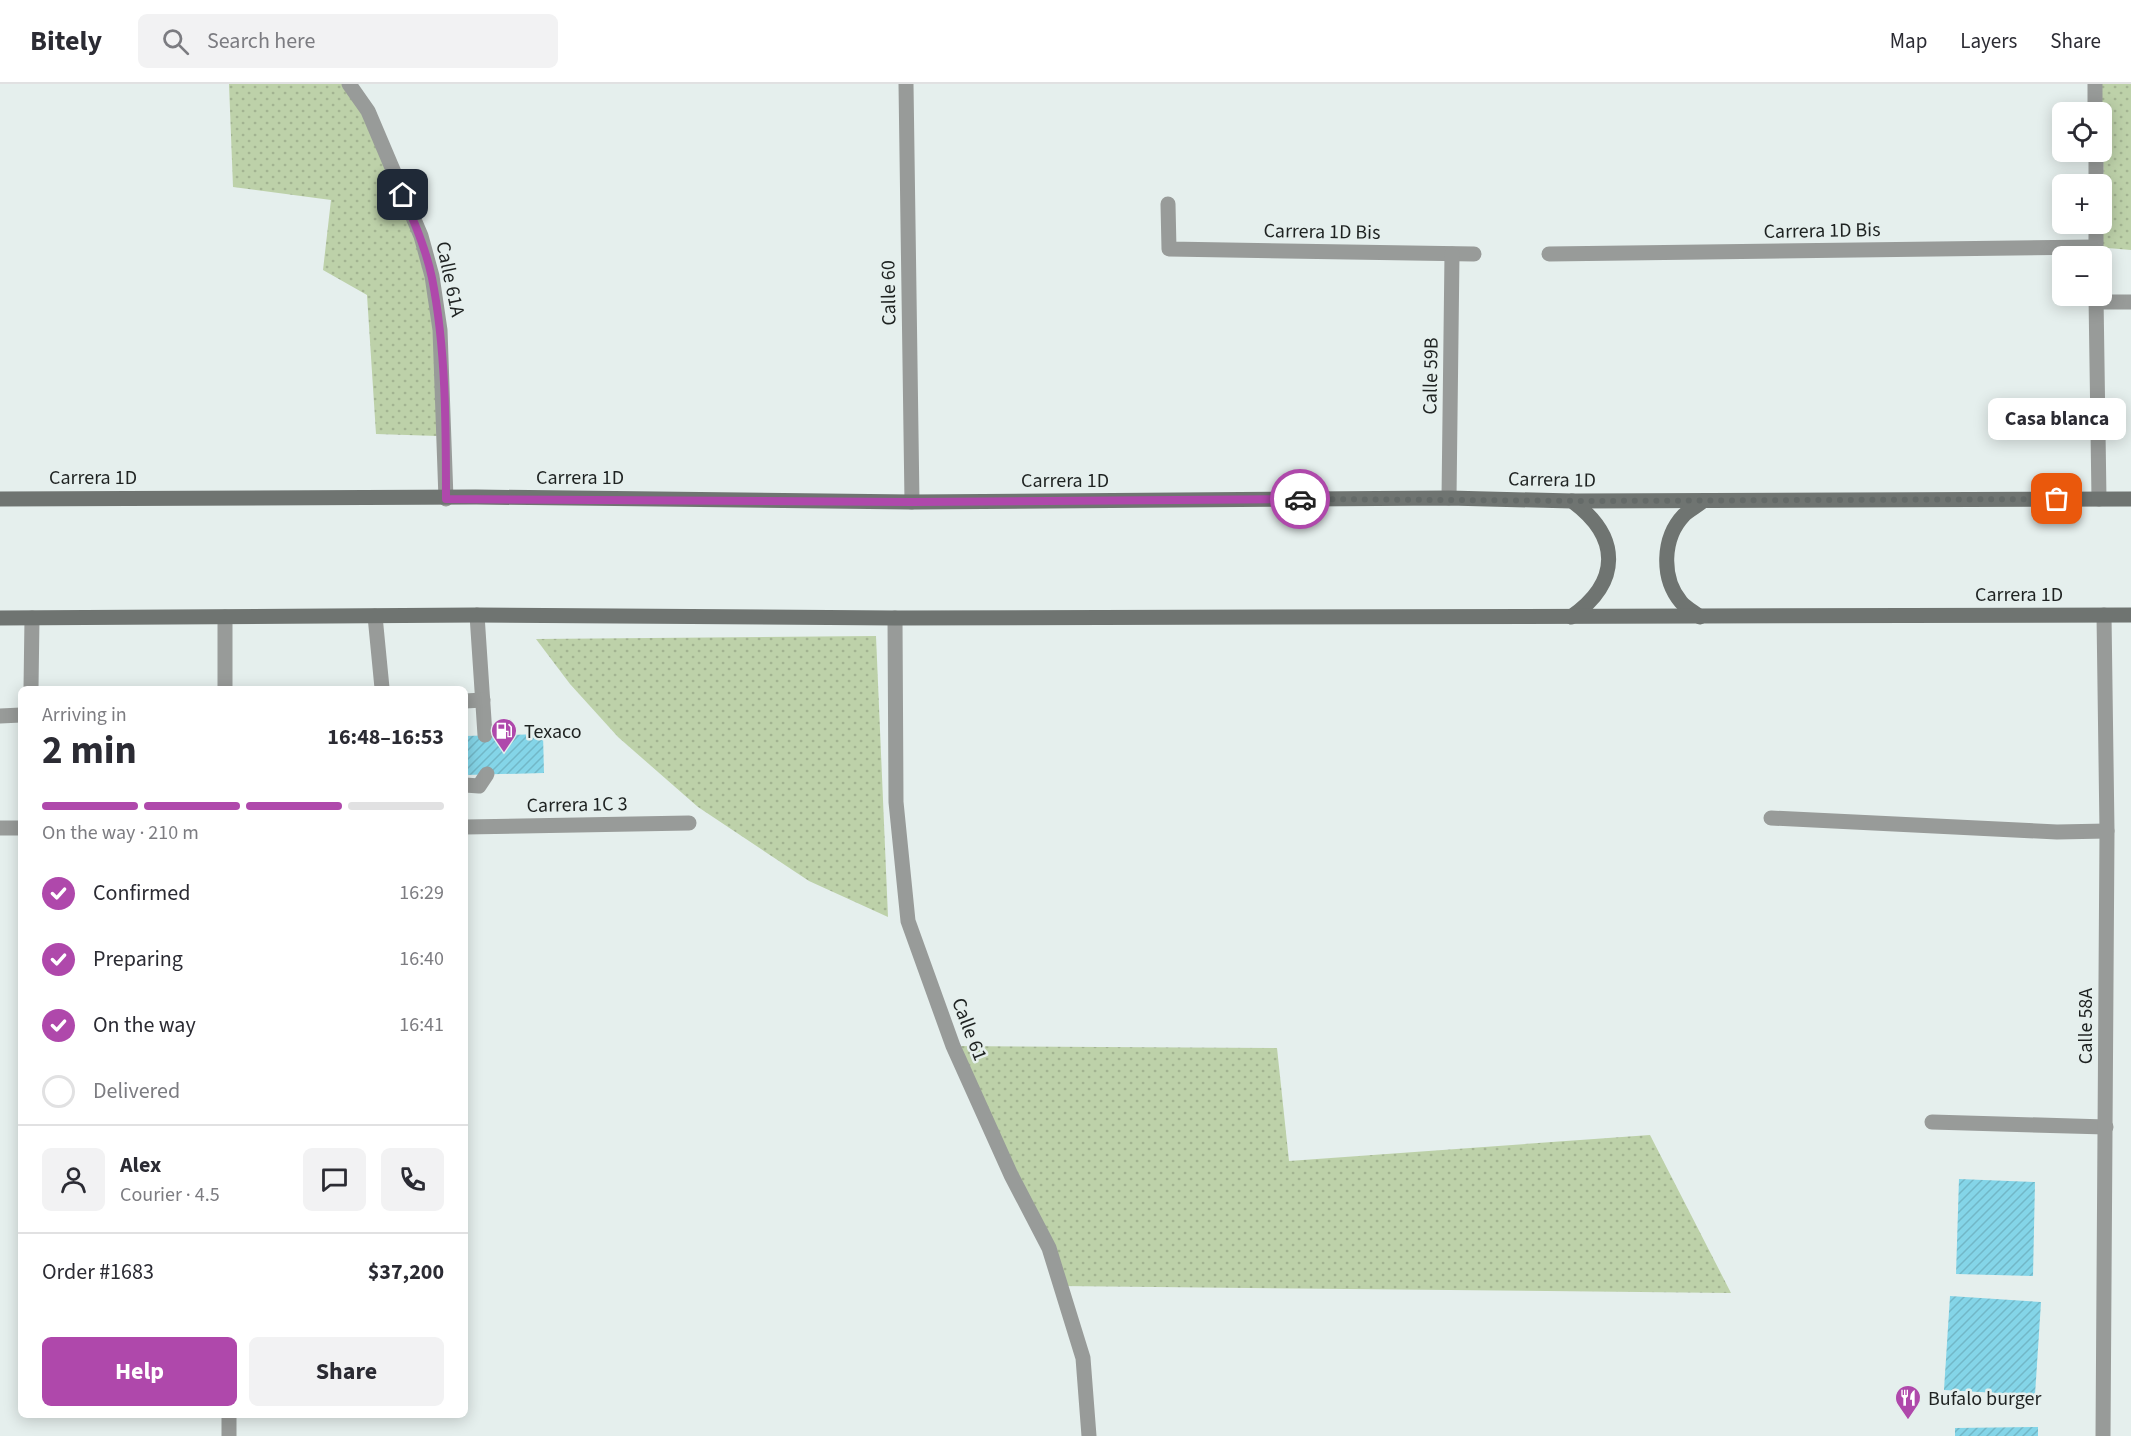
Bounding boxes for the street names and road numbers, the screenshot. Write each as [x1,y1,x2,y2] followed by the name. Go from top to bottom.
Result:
[1763,216,1881,246] street label: Carrera 1D Bis
[1263,217,1381,247] street label: Carrera 1D Bis
[428,239,472,320] street label: Calle 61A
[874,260,904,326] street label: Calle 60
[1416,337,1446,415] street label: Calle 59B
[49,464,137,492] street label: Carrera 1D
[536,464,624,492] street label: Carrera 1D
[1508,465,1596,495] street label: Carrera 1D
[1021,467,1109,495] street label: Carrera 1D
[1975,581,2063,609] street label: Carrera 1D
[526,790,628,820] street label: Carrera 1C 3
[2072,988,2100,1064] street label: Calle 58A
[944,994,994,1065] street label: Calle 61

